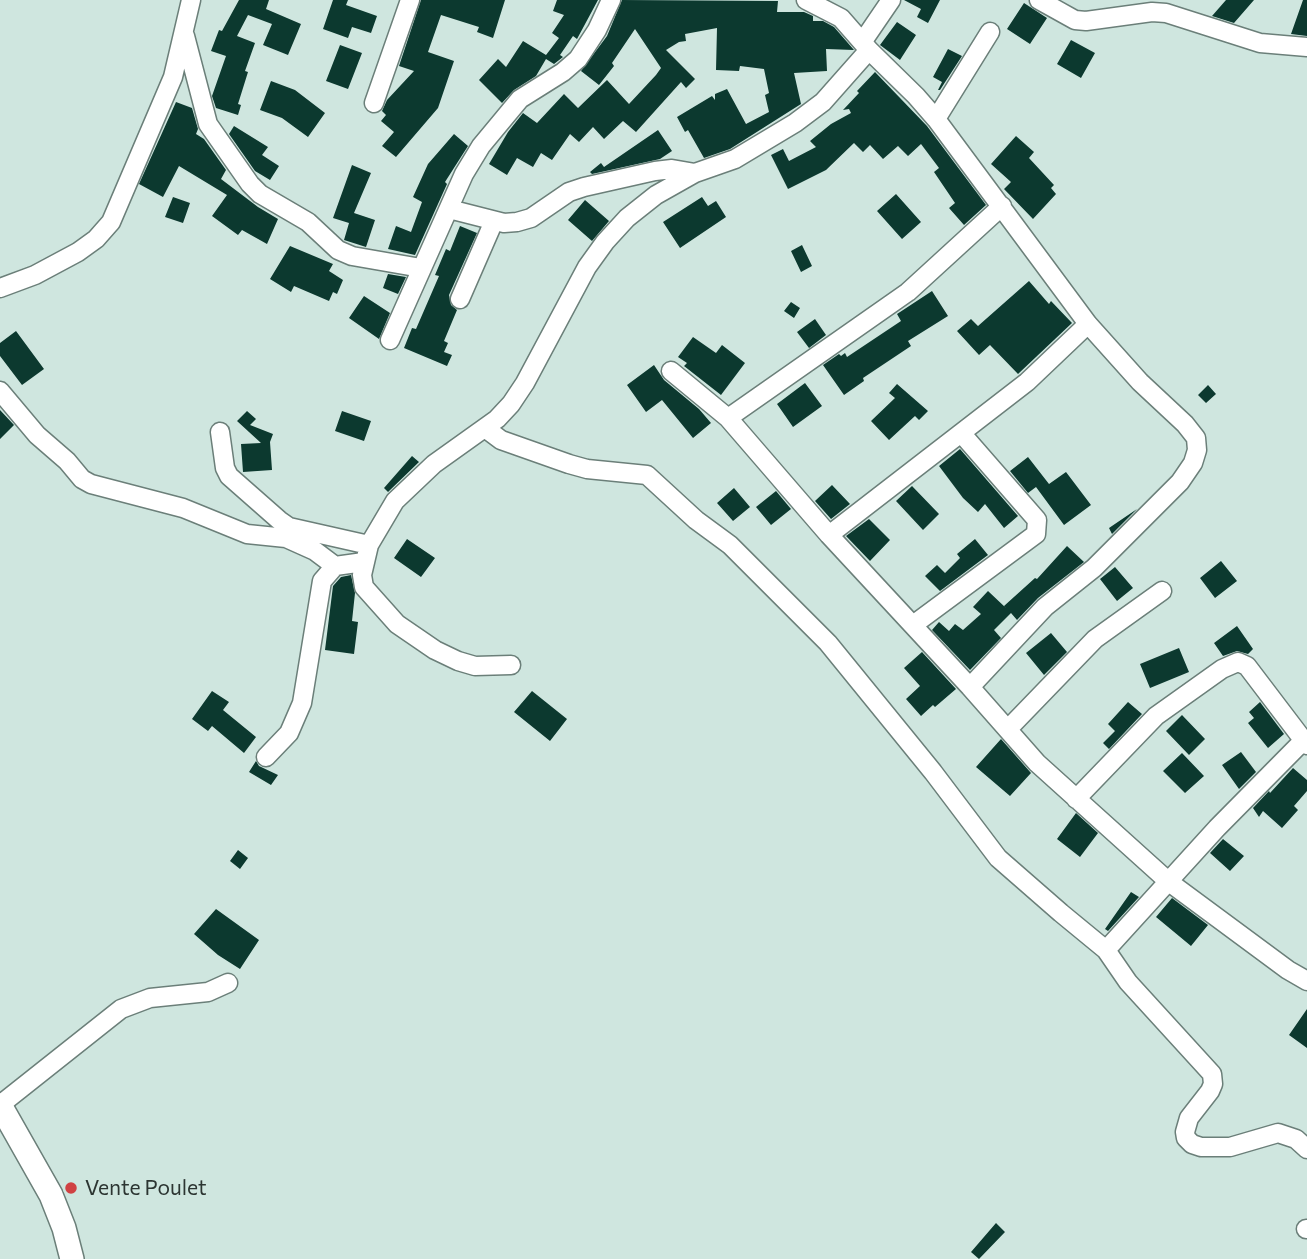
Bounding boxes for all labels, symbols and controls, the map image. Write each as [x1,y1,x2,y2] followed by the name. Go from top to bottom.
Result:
[85,1175,207,1201] place label: Vente Poulet
[63,1180,79,1196] marker: Vente Poulet

